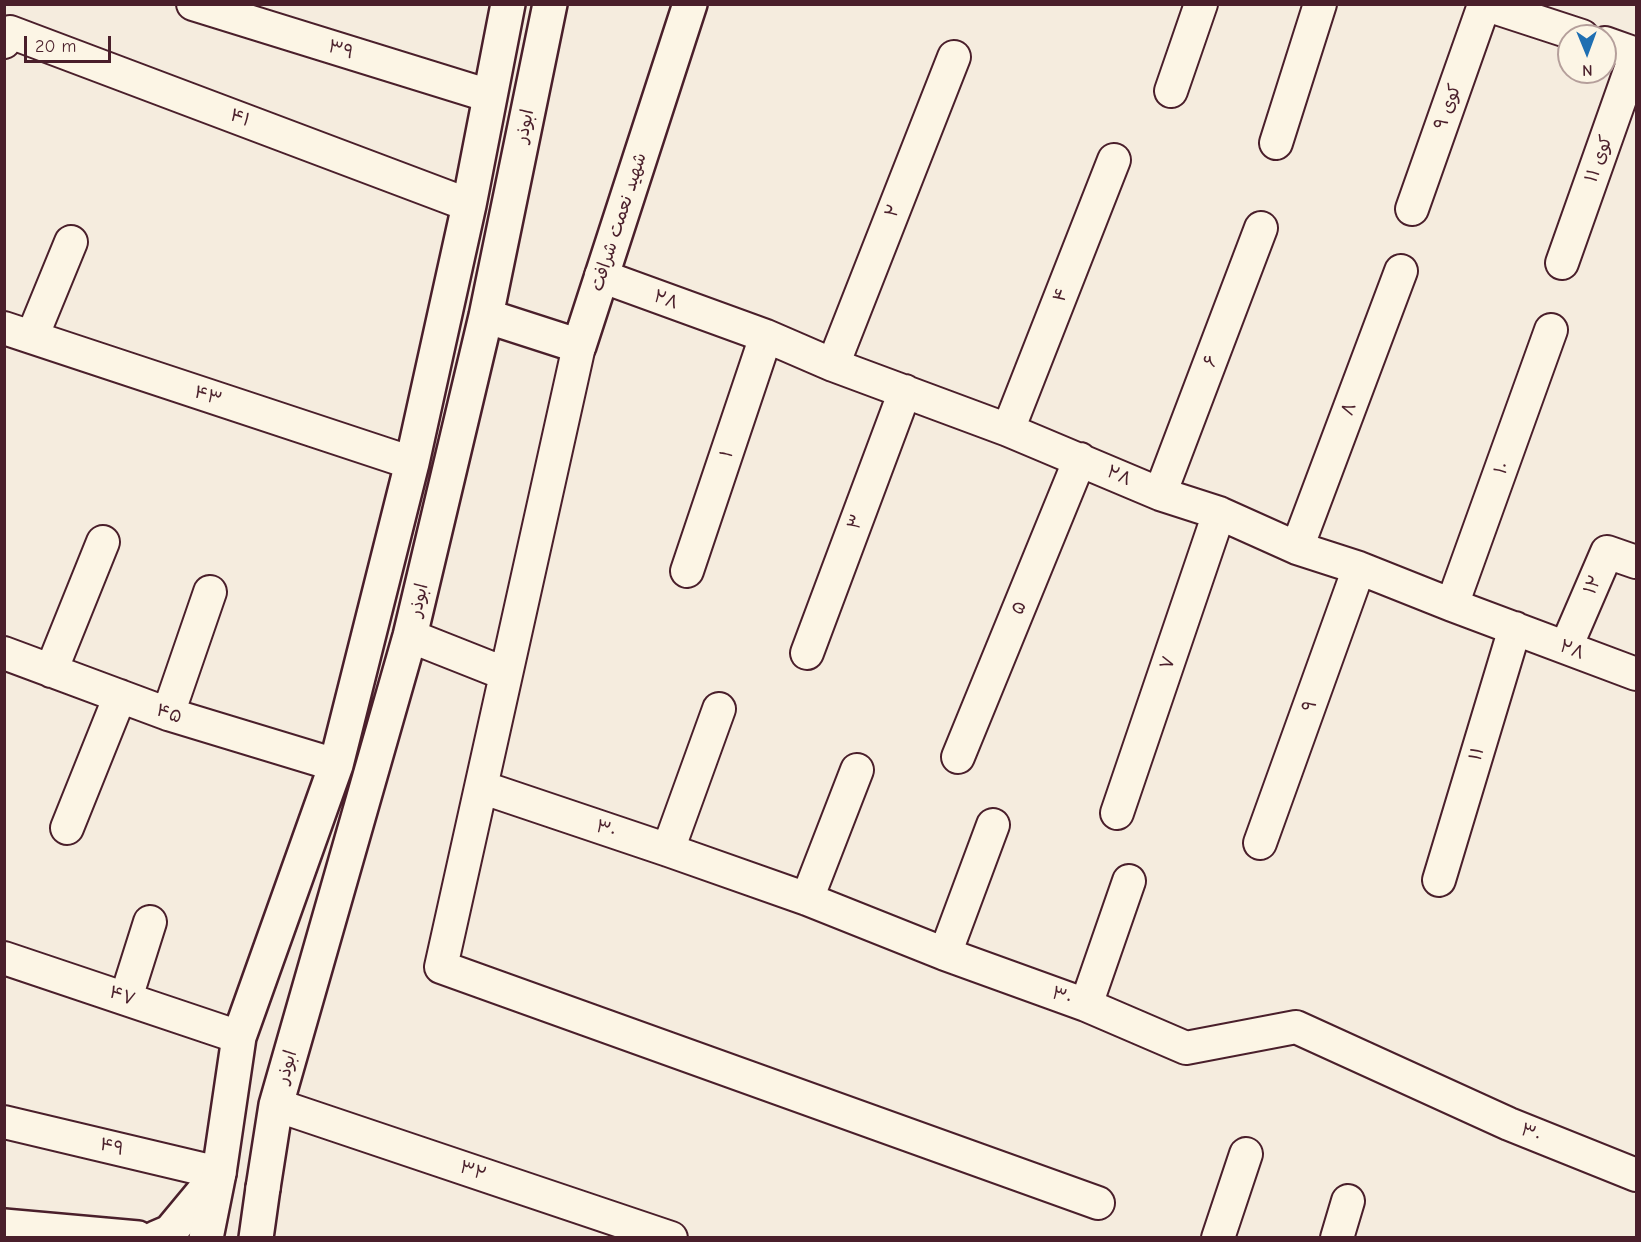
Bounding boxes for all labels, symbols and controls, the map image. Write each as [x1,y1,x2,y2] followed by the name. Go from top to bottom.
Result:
[27,24,114,62] scale bar
[1557,24,1617,84] north arrow
[35,36,76,57] text: 20 m
[325,36,357,64] street label: ۳۹
[1582,61,1593,79] text: N
[1430,81,1466,133] street label: کوی ۹
[227,104,253,132] street label: ۴۱
[511,107,539,145] street label: ابوذر
[1581,132,1617,186] street label: کوی ۱۱
[586,150,652,294] street label: شهید نعمت شرافت
[881,201,905,221] street label: ۲
[1048,285,1074,305] street label: ۴
[651,286,681,314] street label: ۲۸
[1199,352,1223,370] street label: ۶
[191,381,225,411] street label: ۴۳
[1337,399,1361,419] street label: ۸
[716,447,738,461] street label: ۱
[1490,458,1514,478] street label: ۱۰
[1103,461,1135,491] street label: ۲۸
[843,511,869,533] street label: ۳
[1579,572,1607,598] street label: ۱۲
[405,581,433,619] street label: ابوذر
[1007,598,1031,618] street label: ۵
[1557,635,1587,665] street label: ۲۸
[1156,653,1180,673] street label: ۷
[1298,697,1322,715] street label: ۹
[153,700,185,728] street label: ۴۵
[1465,745,1489,763] street label: ۱۱
[593,816,619,842] street label: ۳۰
[106,982,138,1010] street label: ۴۷
[1049,982,1075,1010] street label: ۳۰
[272,1048,302,1086] street label: ابوذر
[1517,1119,1545,1147] street label: ۳۰
[97,1134,127,1160] street label: ۴۹
[457,1156,489,1186] street label: ۳۲

